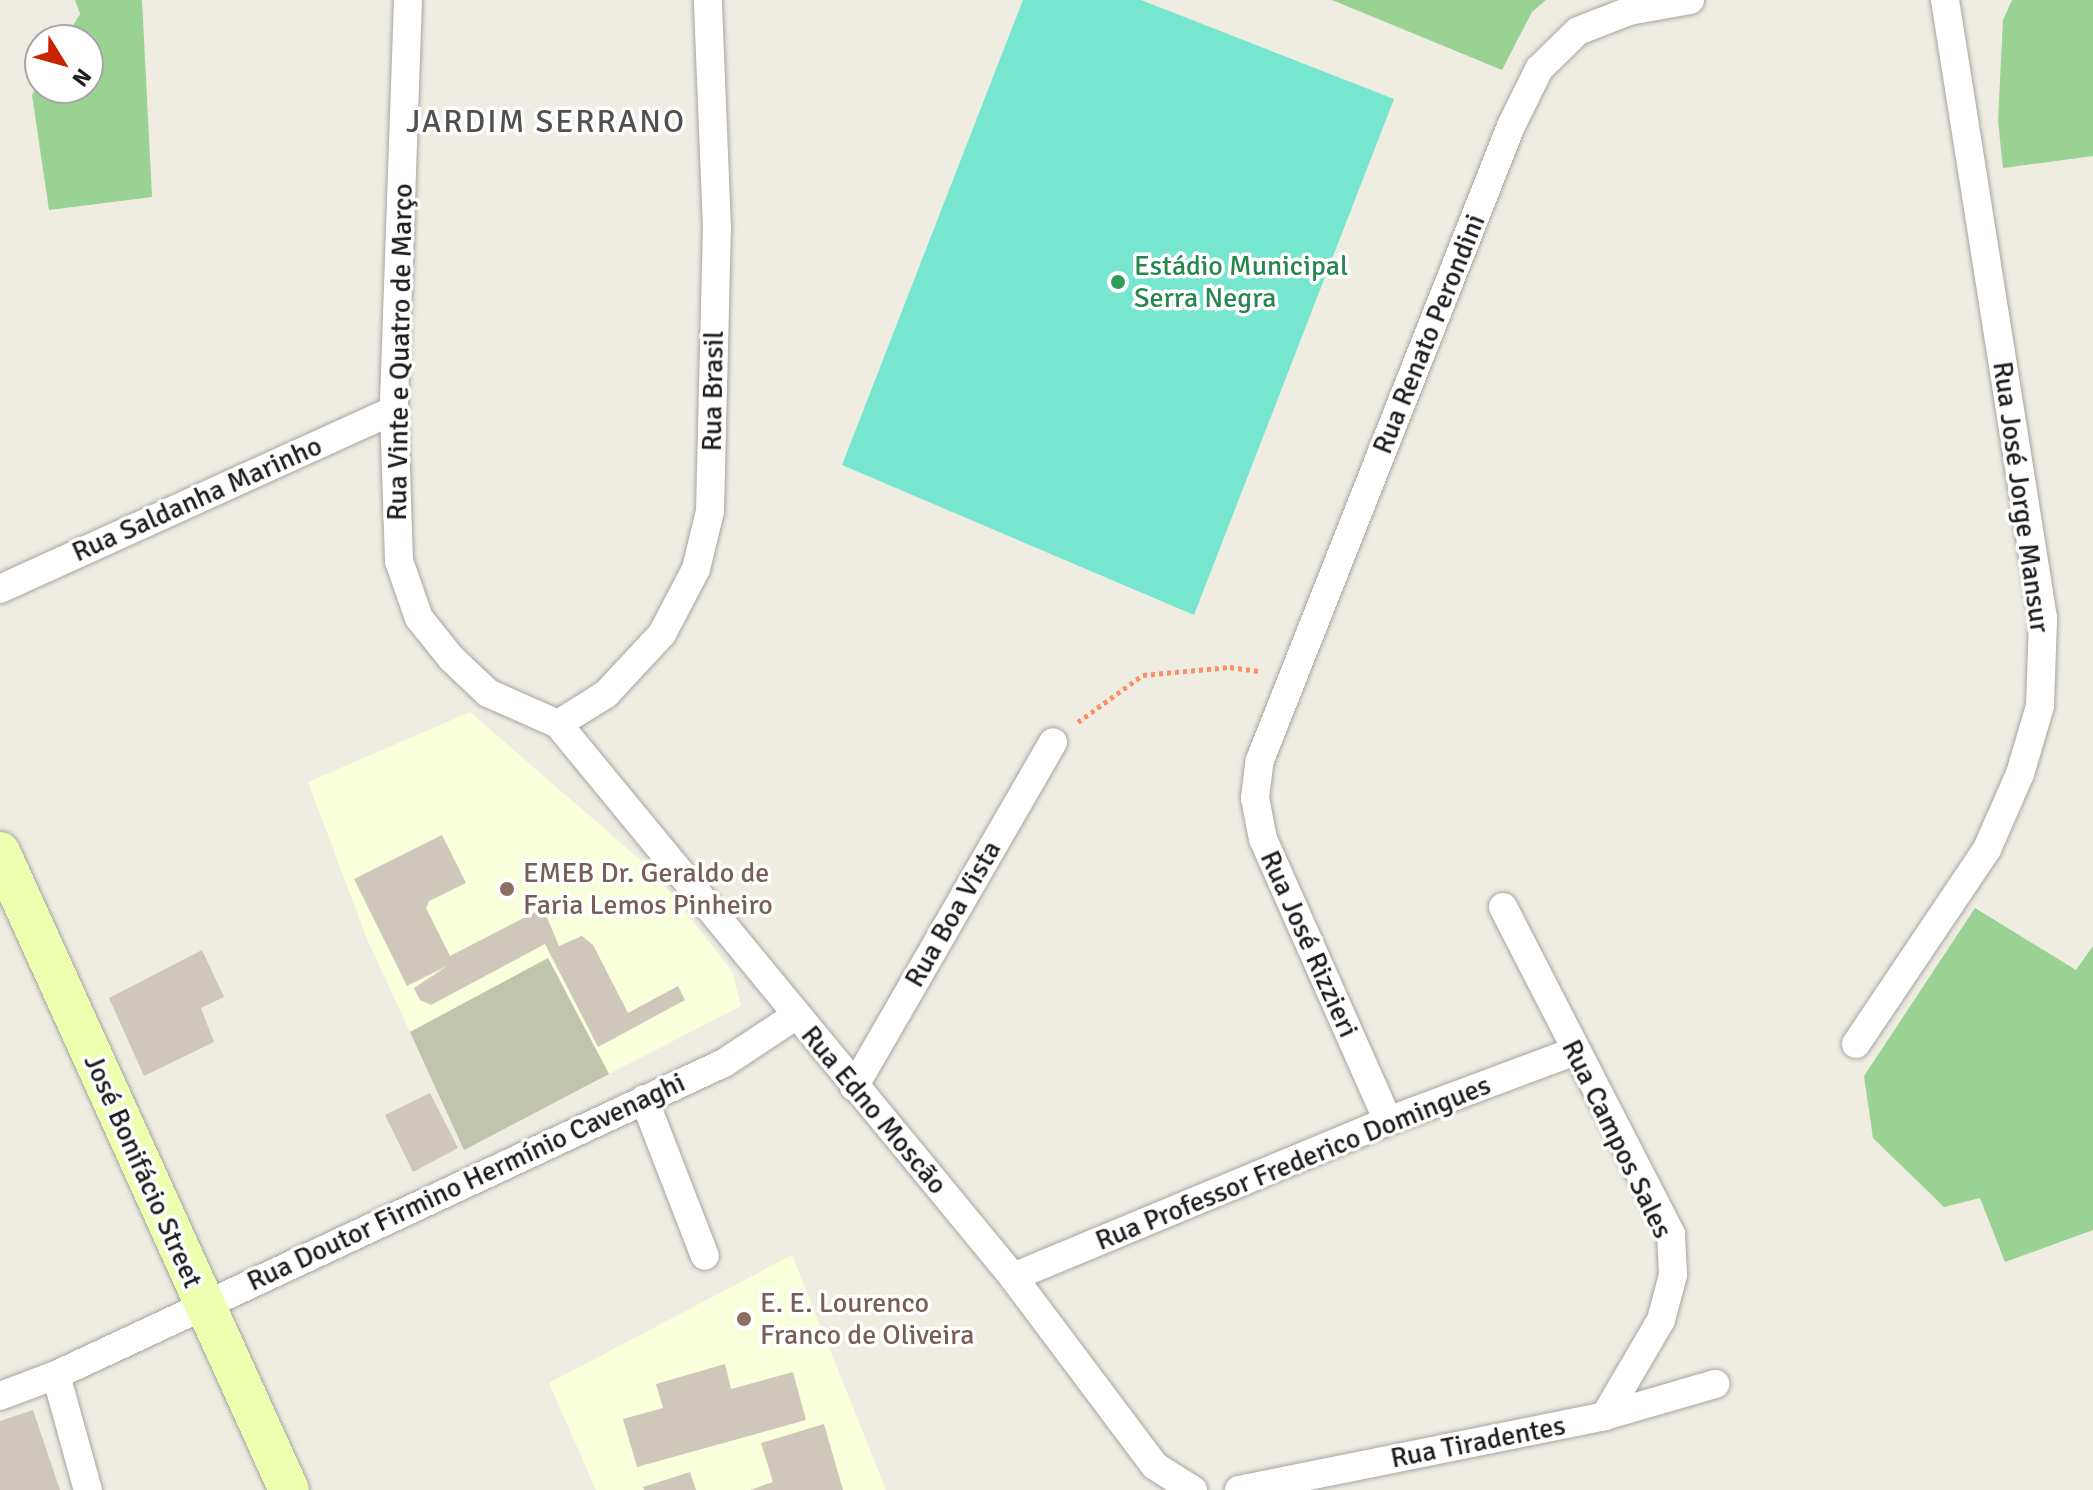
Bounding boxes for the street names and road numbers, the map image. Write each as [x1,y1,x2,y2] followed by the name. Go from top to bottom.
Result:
[380,183,420,521] street label: Rua Vinte e Quatro de Março
[1366,209,1492,459] street label: Rua Renato Perondini
[695,330,731,452] street label: Rua Brasil
[1985,359,2057,635] street label: Rua José Jorge Mansur
[67,429,327,569] street label: Rua Saldanha Marinho
[898,835,1008,993] street label: Rua Boa Vista
[1253,845,1365,1043] street label: Rua José Rizzieri
[794,1019,954,1201] street label: Rua Edno Moscão
[1554,1034,1680,1244] street label: Rua Campos Sales
[76,1049,210,1293] street label: José Bonifácio Street
[242,1065,690,1299] street label: Rua Doutor Firmino Hermínio Cavenaghi
[1091,1068,1495,1258] street label: Rua Professor Frederico Domingues
[1388,1409,1568,1475] street label: Rua Tiradentes

